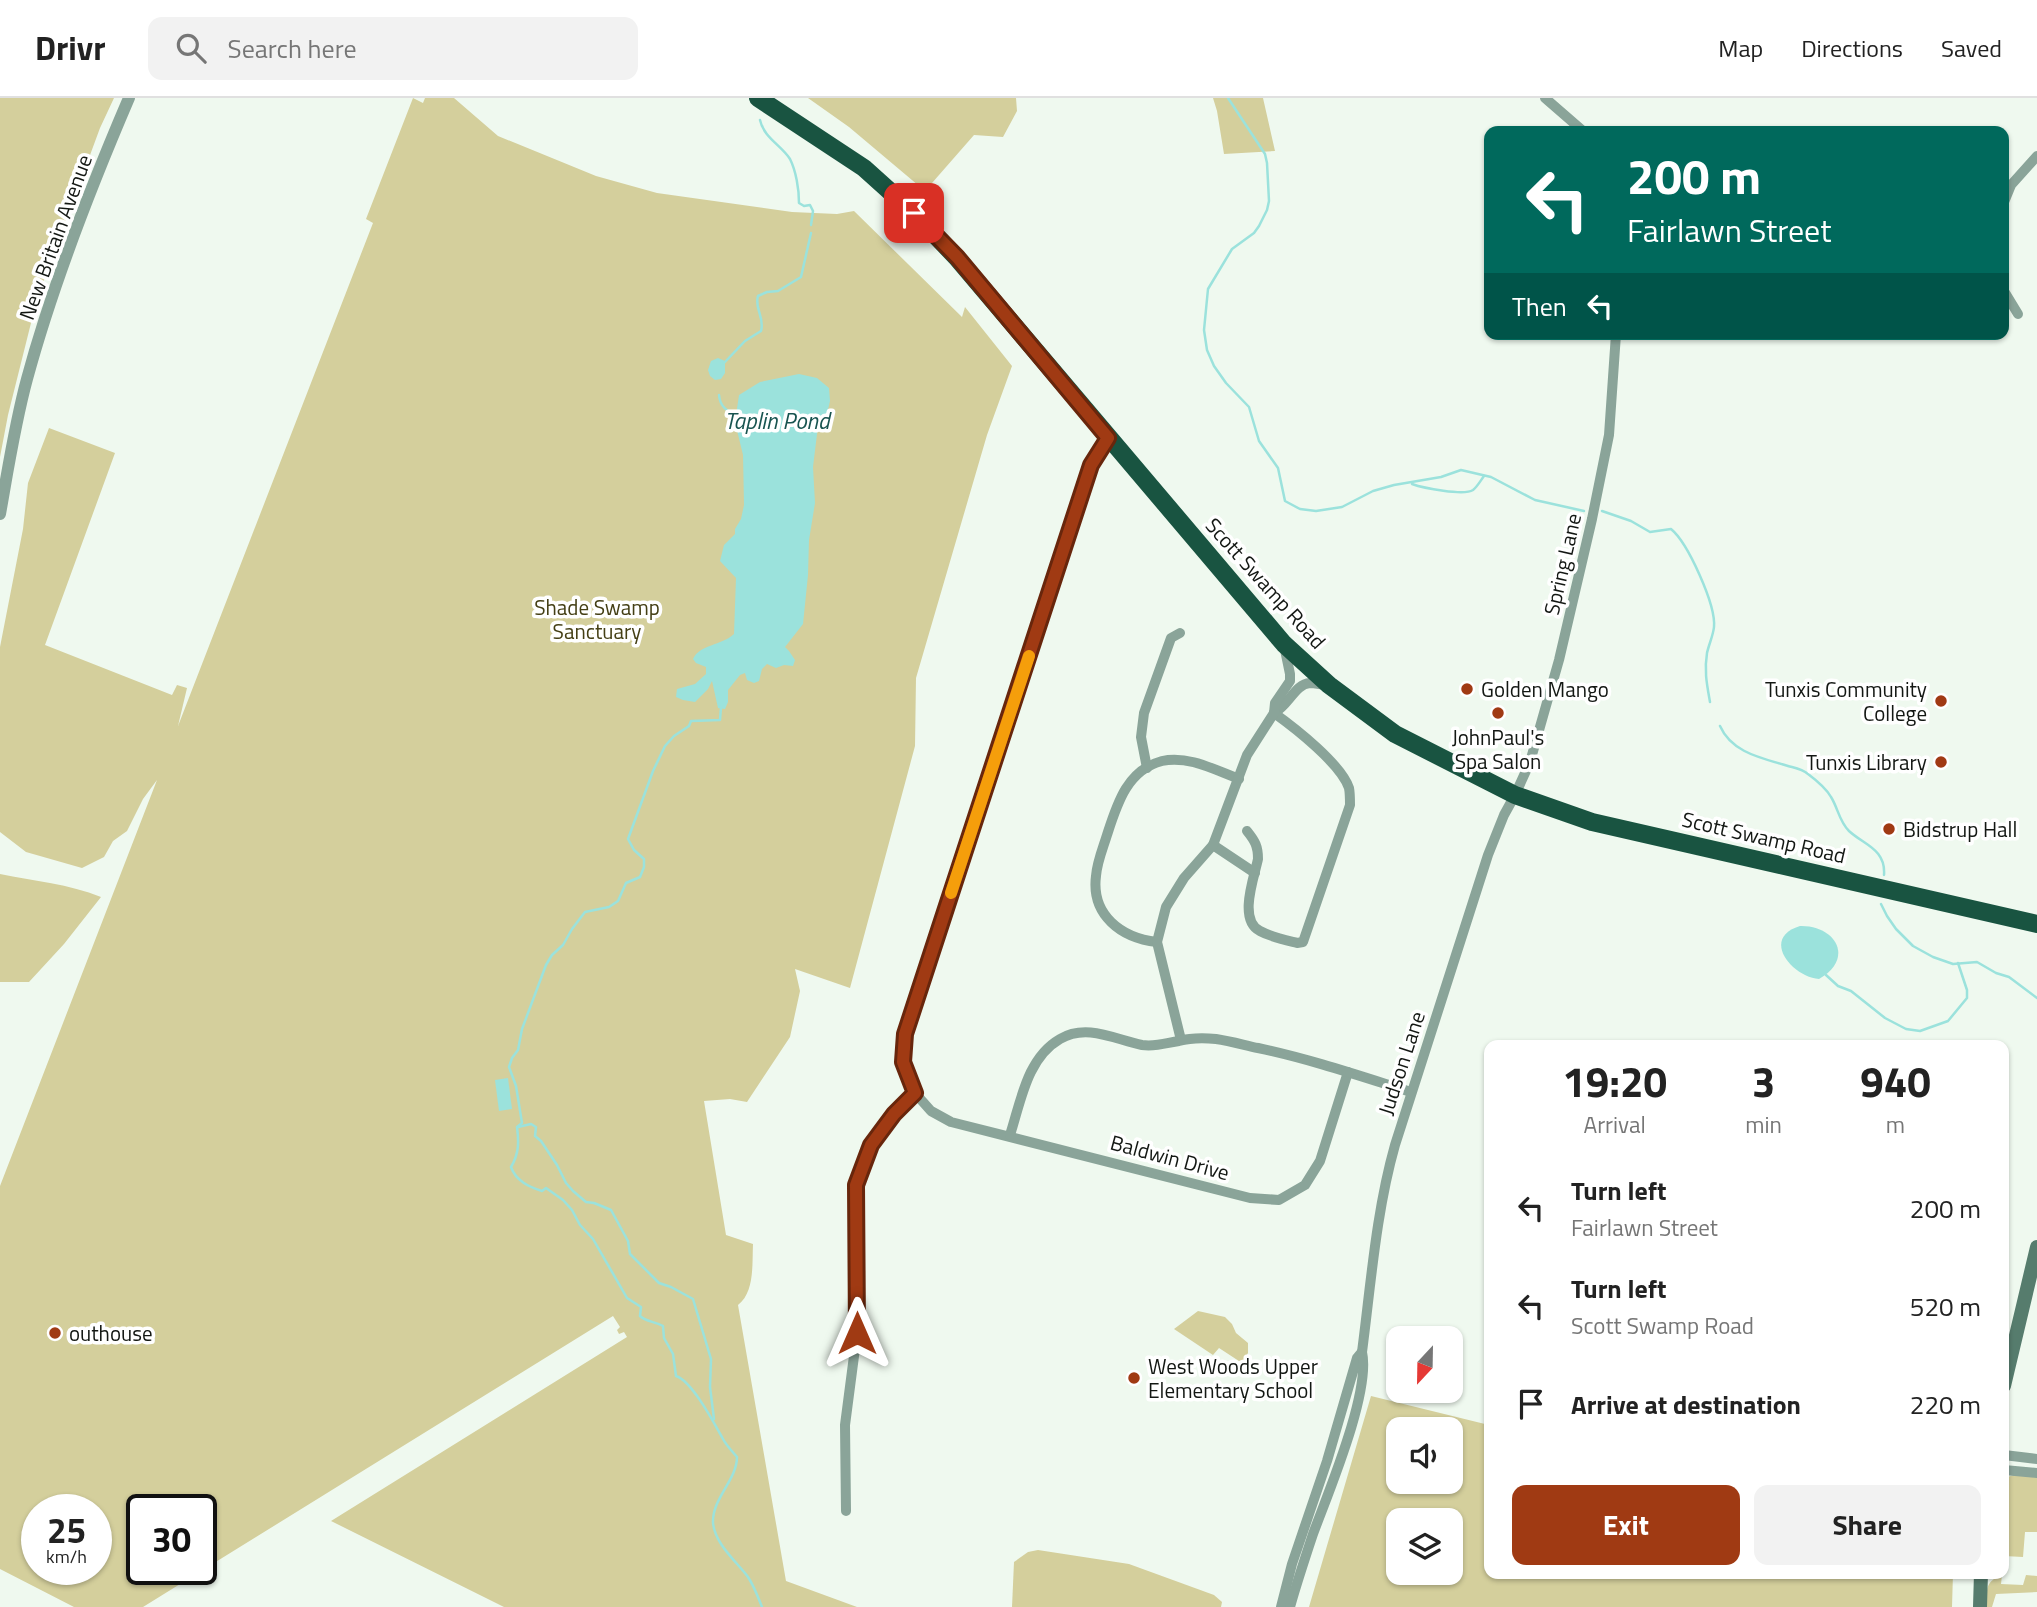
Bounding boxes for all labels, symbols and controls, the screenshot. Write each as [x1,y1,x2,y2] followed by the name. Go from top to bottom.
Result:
[148,17,638,80] search box
[35,23,106,73] text: Drivr
[172,29,210,67] icon: search
[228,29,357,68] text: Search here
[1718,30,1763,66] text: Map
[1801,30,1903,66] text: Directions
[1941,30,2002,66] text: Saved
[1627,138,1761,213] text: 200 m
[10,150,100,324] street label: New Britain Avenue
[1512,154,1603,245] icon: left
[884,183,944,243] pin
[895,194,933,232] icon: arrive
[1627,206,1831,254] text: Fairlawn Street
[1512,287,1567,326] text: Then
[1581,287,1619,325] icon: left
[724,403,832,438] water label: Taplin Pond
[1198,510,1334,656] street label: Scott Swamp Road
[1535,510,1589,618] street label: Spring Lane
[534,591,660,647] park label: Shade Swamp Sanctuary
[1481,673,1609,705] place label: Golden Mango
[1765,673,1927,729] place label: Tunxis Community College
[1459,681,1475,697] marker: Golden Mango
[1933,693,1949,709] marker: Tunxis Community College
[1490,705,1506,721] marker: JohnPaul's Spa Salon
[1452,721,1544,777] place label: JohnPaul's Spa Salon
[1806,746,1927,778] place label: Tunxis Library
[1933,754,1949,770] marker: Tunxis Library
[1679,803,1849,871] street label: Scott Swamp Road
[1903,813,2017,845] place label: Bidstrup Hall
[1881,821,1897,837] marker: Bidstrup Hall
[1369,1007,1433,1119] street label: Judson Lane
[1562,1049,1667,1113] text: 19:20
[1752,1049,1775,1113] text: 3
[1860,1049,1931,1113] text: 940
[1583,1107,1646,1142] text: Arrival
[1745,1107,1782,1142] text: min
[1886,1107,1905,1142] text: m
[1107,1126,1233,1188] street label: Baldwin Drive
[1571,1171,1666,1210] text: Turn left
[1512,1189,1550,1227] icon: left
[1910,1189,1981,1228] text: 200 m
[1571,1210,1718,1245] text: Fairlawn Street
[1571,1269,1666,1308] text: Turn left
[1512,1287,1550,1325] icon: left
[1910,1287,1981,1326] text: 520 m
[820,1296,894,1370] position arrow
[1571,1308,1754,1343] text: Scott Swamp Road
[69,1317,153,1349] place label: outhouse
[47,1325,63,1341] marker: outhouse
[1386,1326,1463,1404] north arrow
[1386,1326,1463,1585] map controls
[1148,1350,1318,1406] place label: West Woods Upper Elementary School
[1126,1370,1142,1386] marker: West Woods Upper Elementary School
[1512,1385,1550,1423] icon: arrive
[1571,1385,1801,1424] text: Arrive at destination
[1910,1385,1981,1424] text: 220 m
[1386,1417,1463,1494] button: sound
[1512,1485,1740,1565] button: Exit
[1754,1485,1981,1565] button: Share
[126,1494,217,1585] speed limit sign: 30
[47,1503,86,1557] text: 25
[1386,1508,1463,1585] button: layers
[46,1543,87,1570] text: km/h

